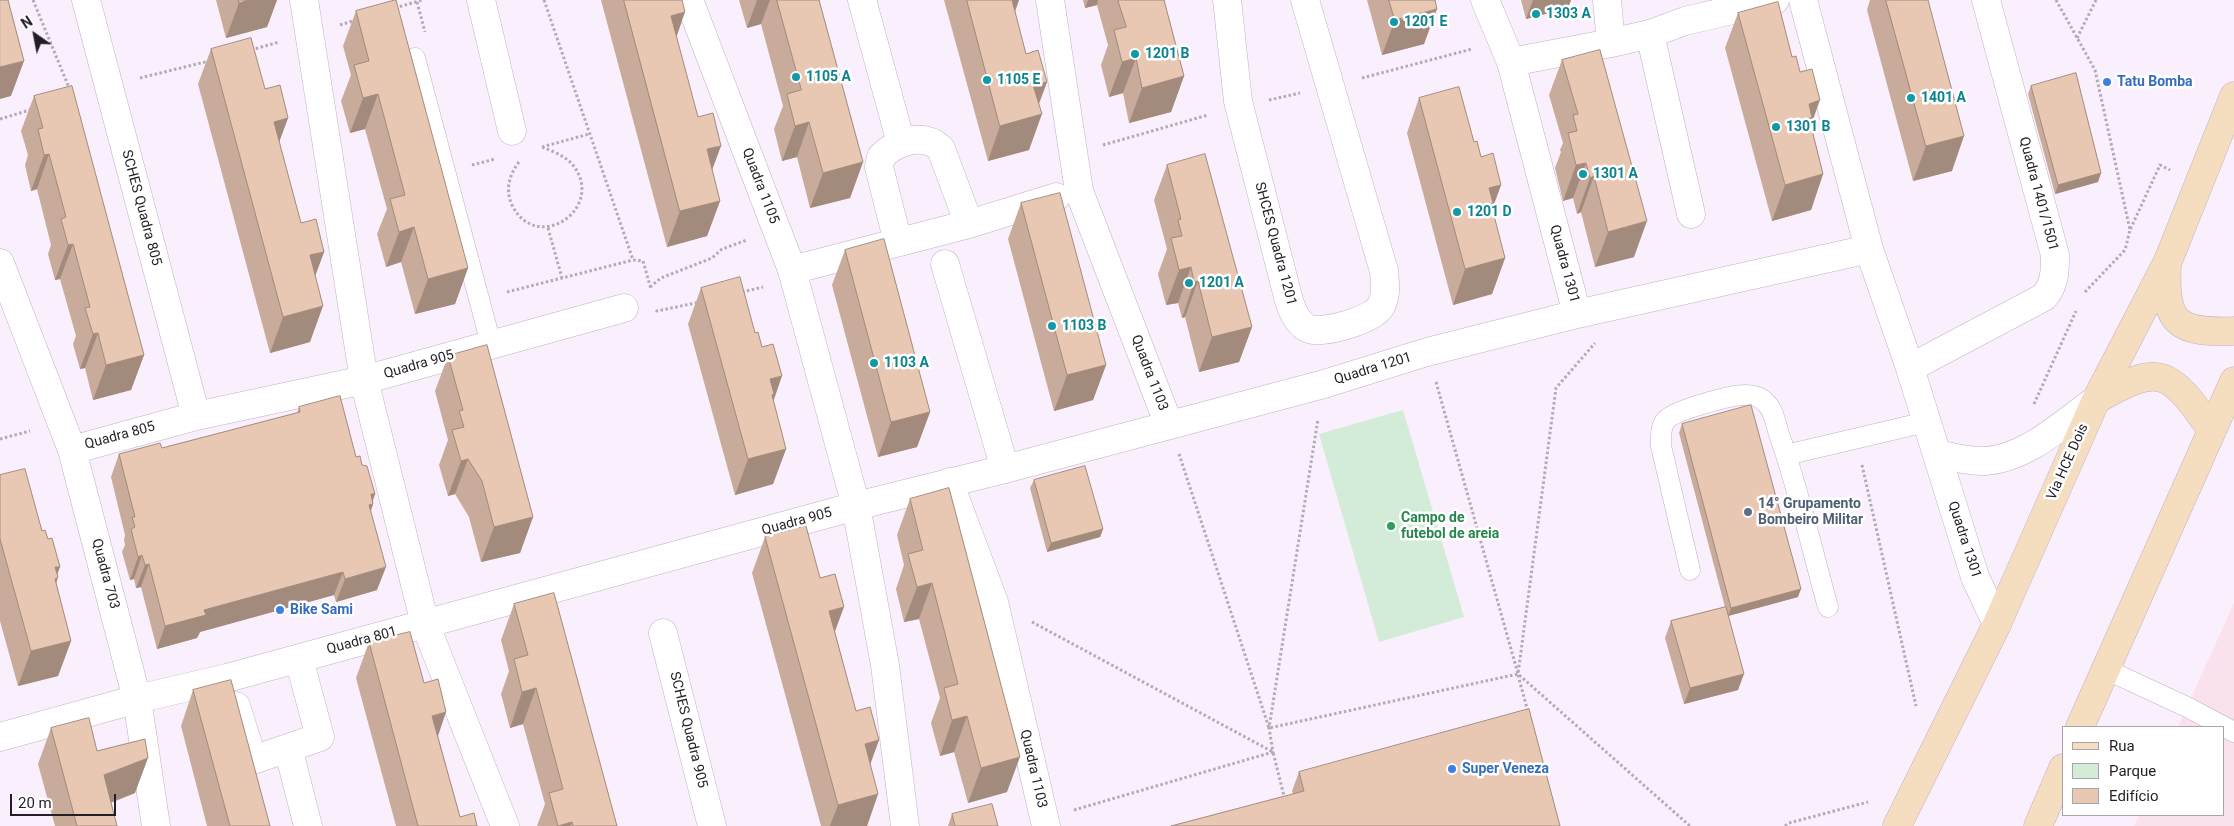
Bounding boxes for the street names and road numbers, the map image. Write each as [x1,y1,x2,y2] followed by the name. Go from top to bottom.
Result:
[2015,135,2061,253] street label: Quadra 1401/1501
[738,146,782,226] street label: Quadra 1105
[117,148,165,268] street label: SCHES Quadra 805
[1250,180,1300,308] street label: SHCES Quadra 1201
[1546,223,1582,305] street label: Quadra 1301
[1127,333,1171,413] street label: Quadra 1103
[382,347,456,383] street label: Quadra 905
[1332,349,1414,389] street label: Quadra 1201
[83,419,157,453] street label: Quadra 805
[2044,421,2092,503] street label: Via HCE Dois
[1944,499,1984,581] street label: Quadra 1301
[760,505,834,539] street label: Quadra 905
[88,537,122,611] street label: Quadra 703
[325,624,399,658] street label: Quadra 801
[665,670,711,790] street label: SCHES Quadra 905
[1016,728,1050,810] street label: Quadra 1103

